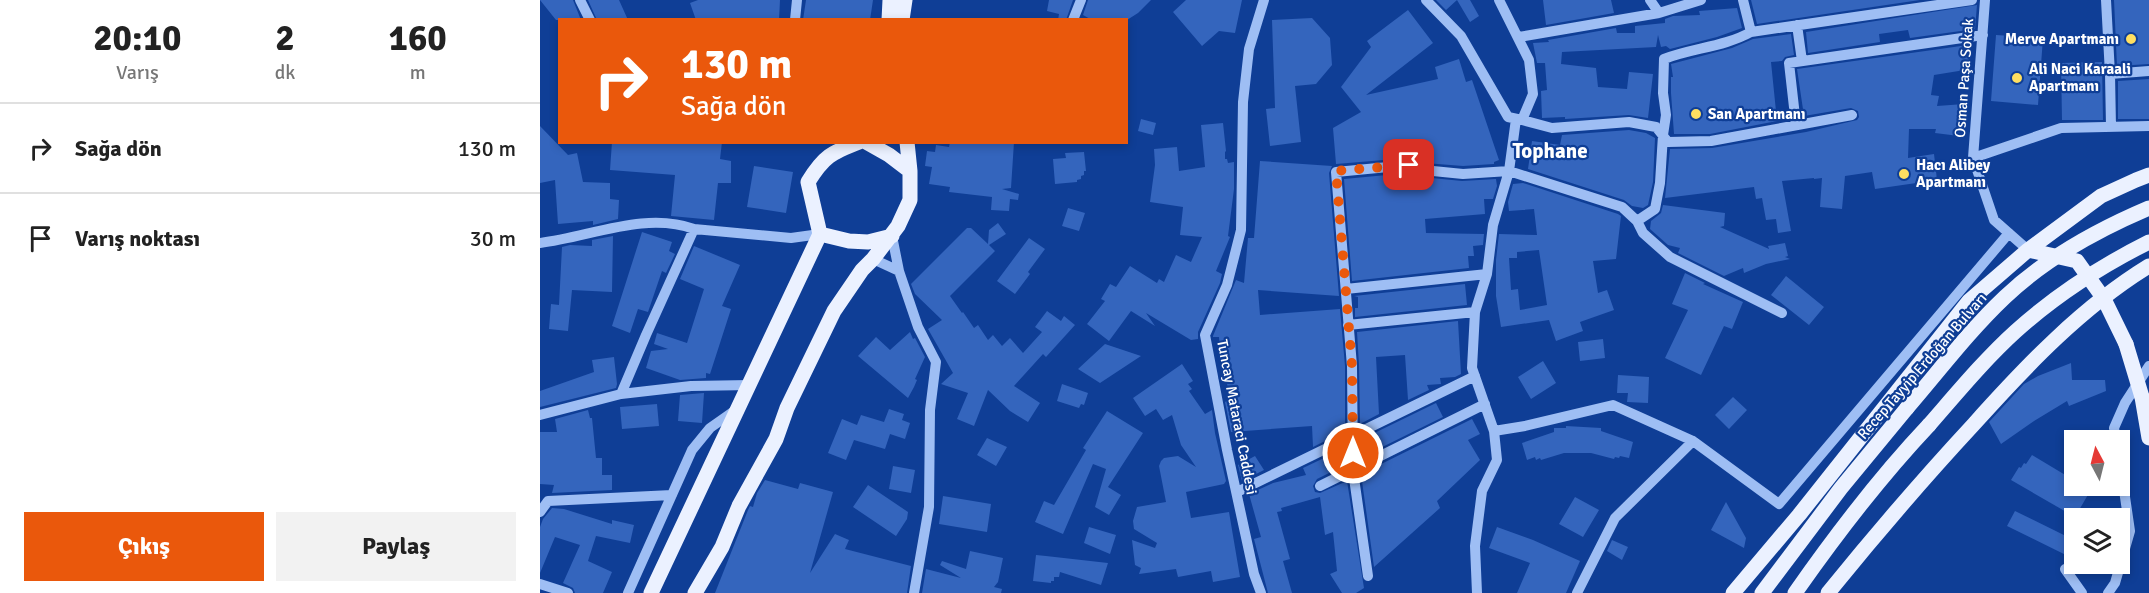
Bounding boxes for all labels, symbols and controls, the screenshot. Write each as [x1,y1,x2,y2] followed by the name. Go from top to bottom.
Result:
[93,16,182,61] text: 20:10
[275,16,295,61] text: 2
[388,16,447,61] text: 160
[1951,17,1977,138] street label: Osman Paşa Sokak
[2005,30,2119,48] place label: Merve Apartmanı
[2124,32,2138,46] marker: Merve Apartmanı
[681,39,792,90] text: 130 m
[582,42,660,120] icon: right
[116,60,159,85] text: Varış
[275,60,295,85] text: dk
[410,60,426,85] text: m
[2029,60,2131,95] place label: Ali Naci Karaali Apartmanı
[2010,71,2024,85] marker: Ali Naci Karaali Apartmanı
[681,90,787,123] text: Sağa dön
[1708,105,1806,123] place label: San Apartmanı
[1689,107,1703,121] marker: San Apartmanı
[24,132,57,165] icon: right
[75,135,162,162] text: Sağa dön
[458,135,516,162] text: 130 m
[1512,138,1588,164] district label: Tophane
[1383,139,1434,190] pin
[1392,148,1425,181] icon: arrive
[1916,156,1991,191] place label: Hacı Alibey Apartmanı
[1897,167,1911,181] marker: Hacı Alibey Apartmanı
[24,222,57,255] icon: arrive
[75,225,200,252] text: Varış noktası
[470,225,516,252] text: 30 m
[1854,289,1990,443] street label: Recep Tayyip Erdoğan Bulvarı
[1213,338,1261,496] street label: Tuncay Mataraci Caddesi
[1321,421,1385,485] position arrow
[2064,430,2130,496] north arrow
[2064,430,2130,574] map controls
[2064,508,2130,574] button: layers
[24,512,264,581] button: Çıkış
[276,512,516,581] button: Paylaş

